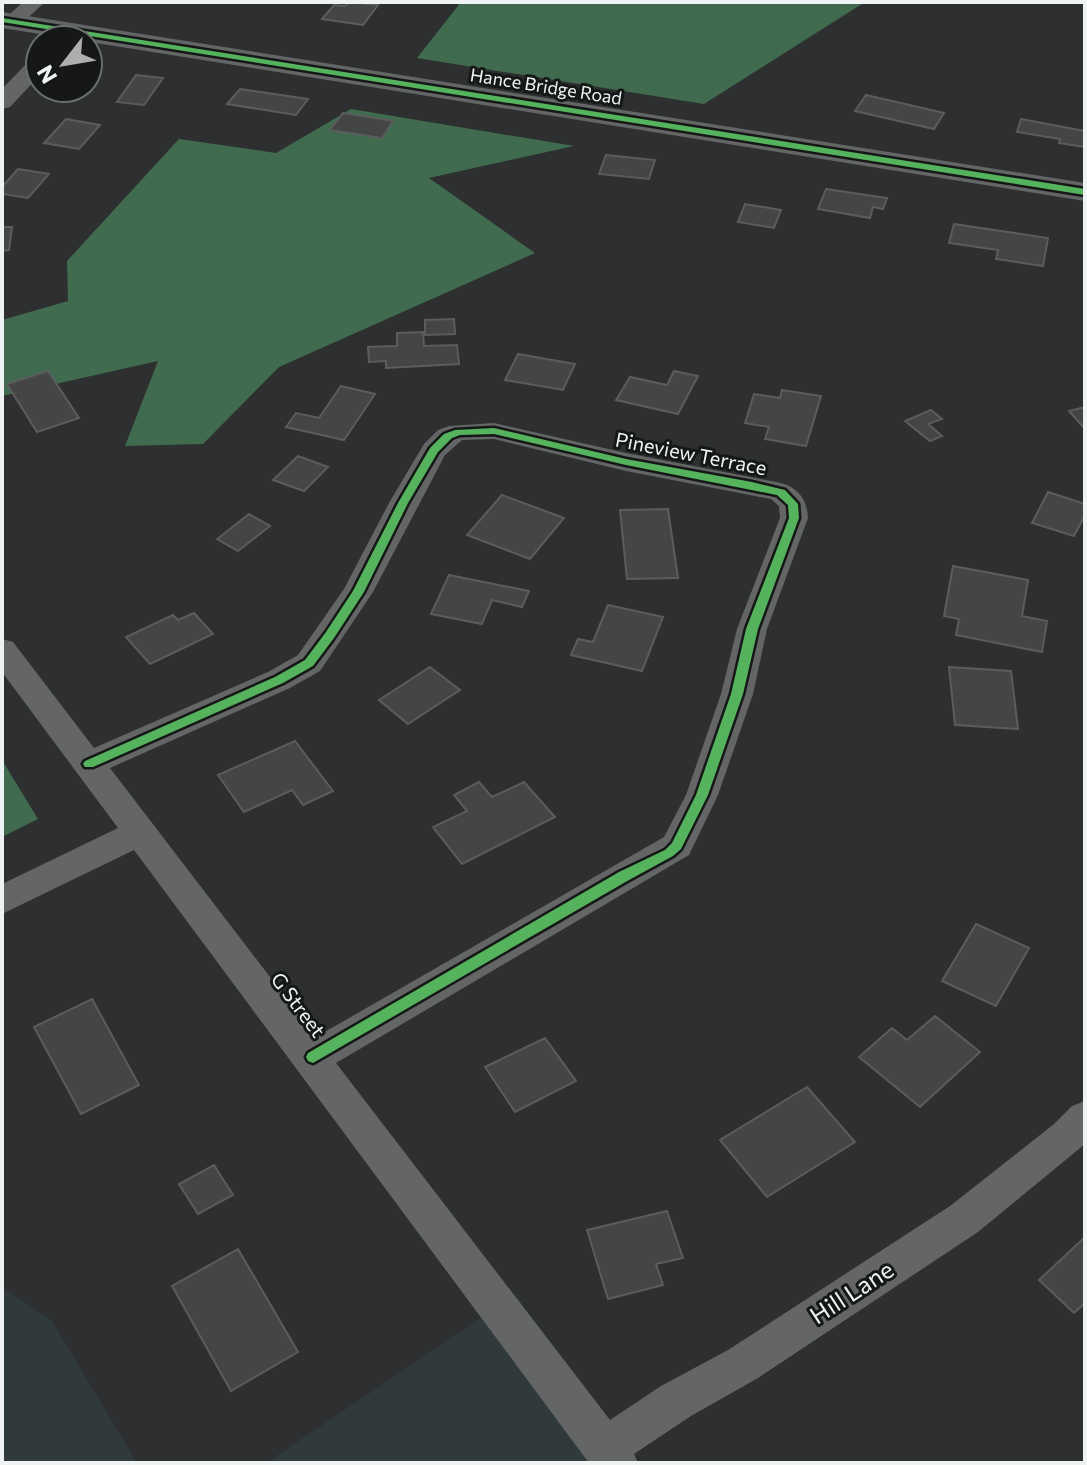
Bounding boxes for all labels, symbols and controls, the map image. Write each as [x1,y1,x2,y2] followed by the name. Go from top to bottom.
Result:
[24,24,104,104] north arrow
[31,61,62,89] text: N
[469,63,624,109] street label: Hance Bridge Road
[614,427,769,479] street label: Pineview Terrace
[267,967,331,1042] street label: G Street
[804,1254,898,1329] street label: Hill Lane

